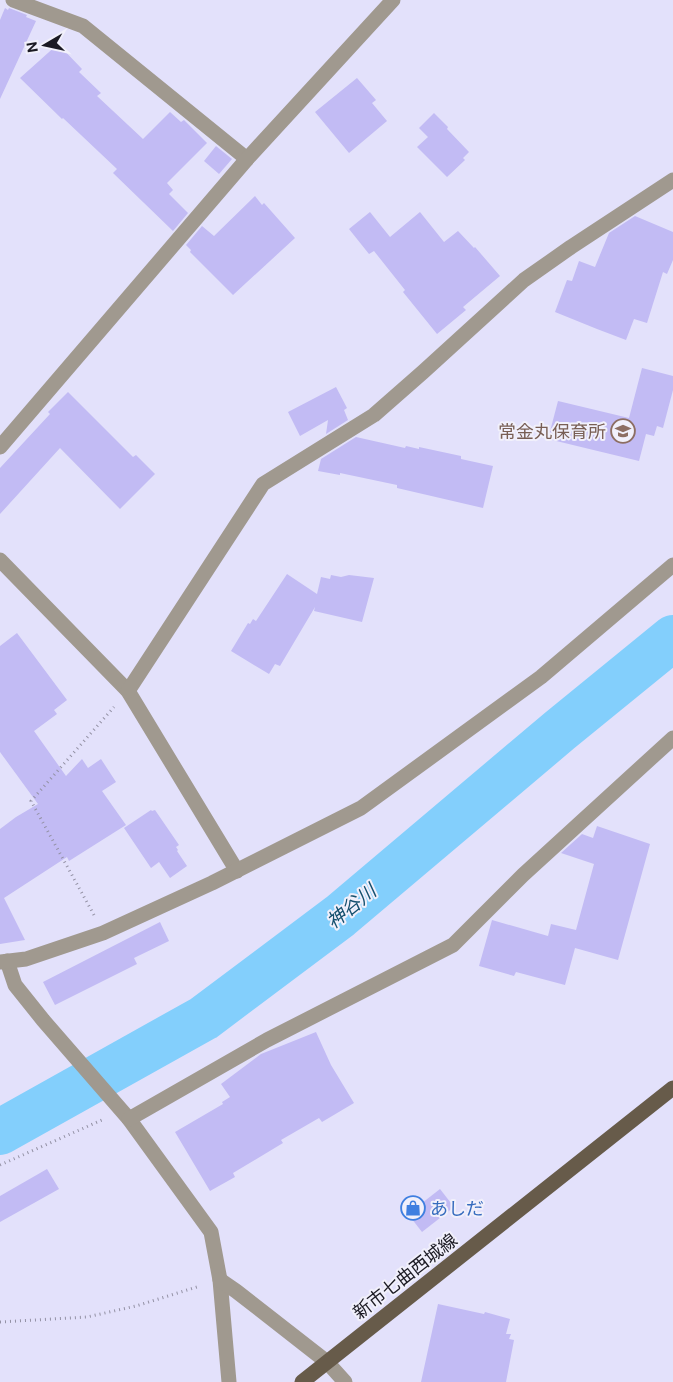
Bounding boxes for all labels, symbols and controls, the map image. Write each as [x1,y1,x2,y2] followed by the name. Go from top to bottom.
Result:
[20,20,70,70] north arrow
[23,40,41,54] text: N
[610,418,636,444] school or university icon: 常金丸保育所
[498,421,606,442] place label: 常金丸保育所
[322,878,382,932] water label: 神谷川
[400,1195,426,1221] shop icon: あしだ
[430,1198,484,1219] place label: あしだ
[349,1229,461,1323] street label: 新市七曲西城線

